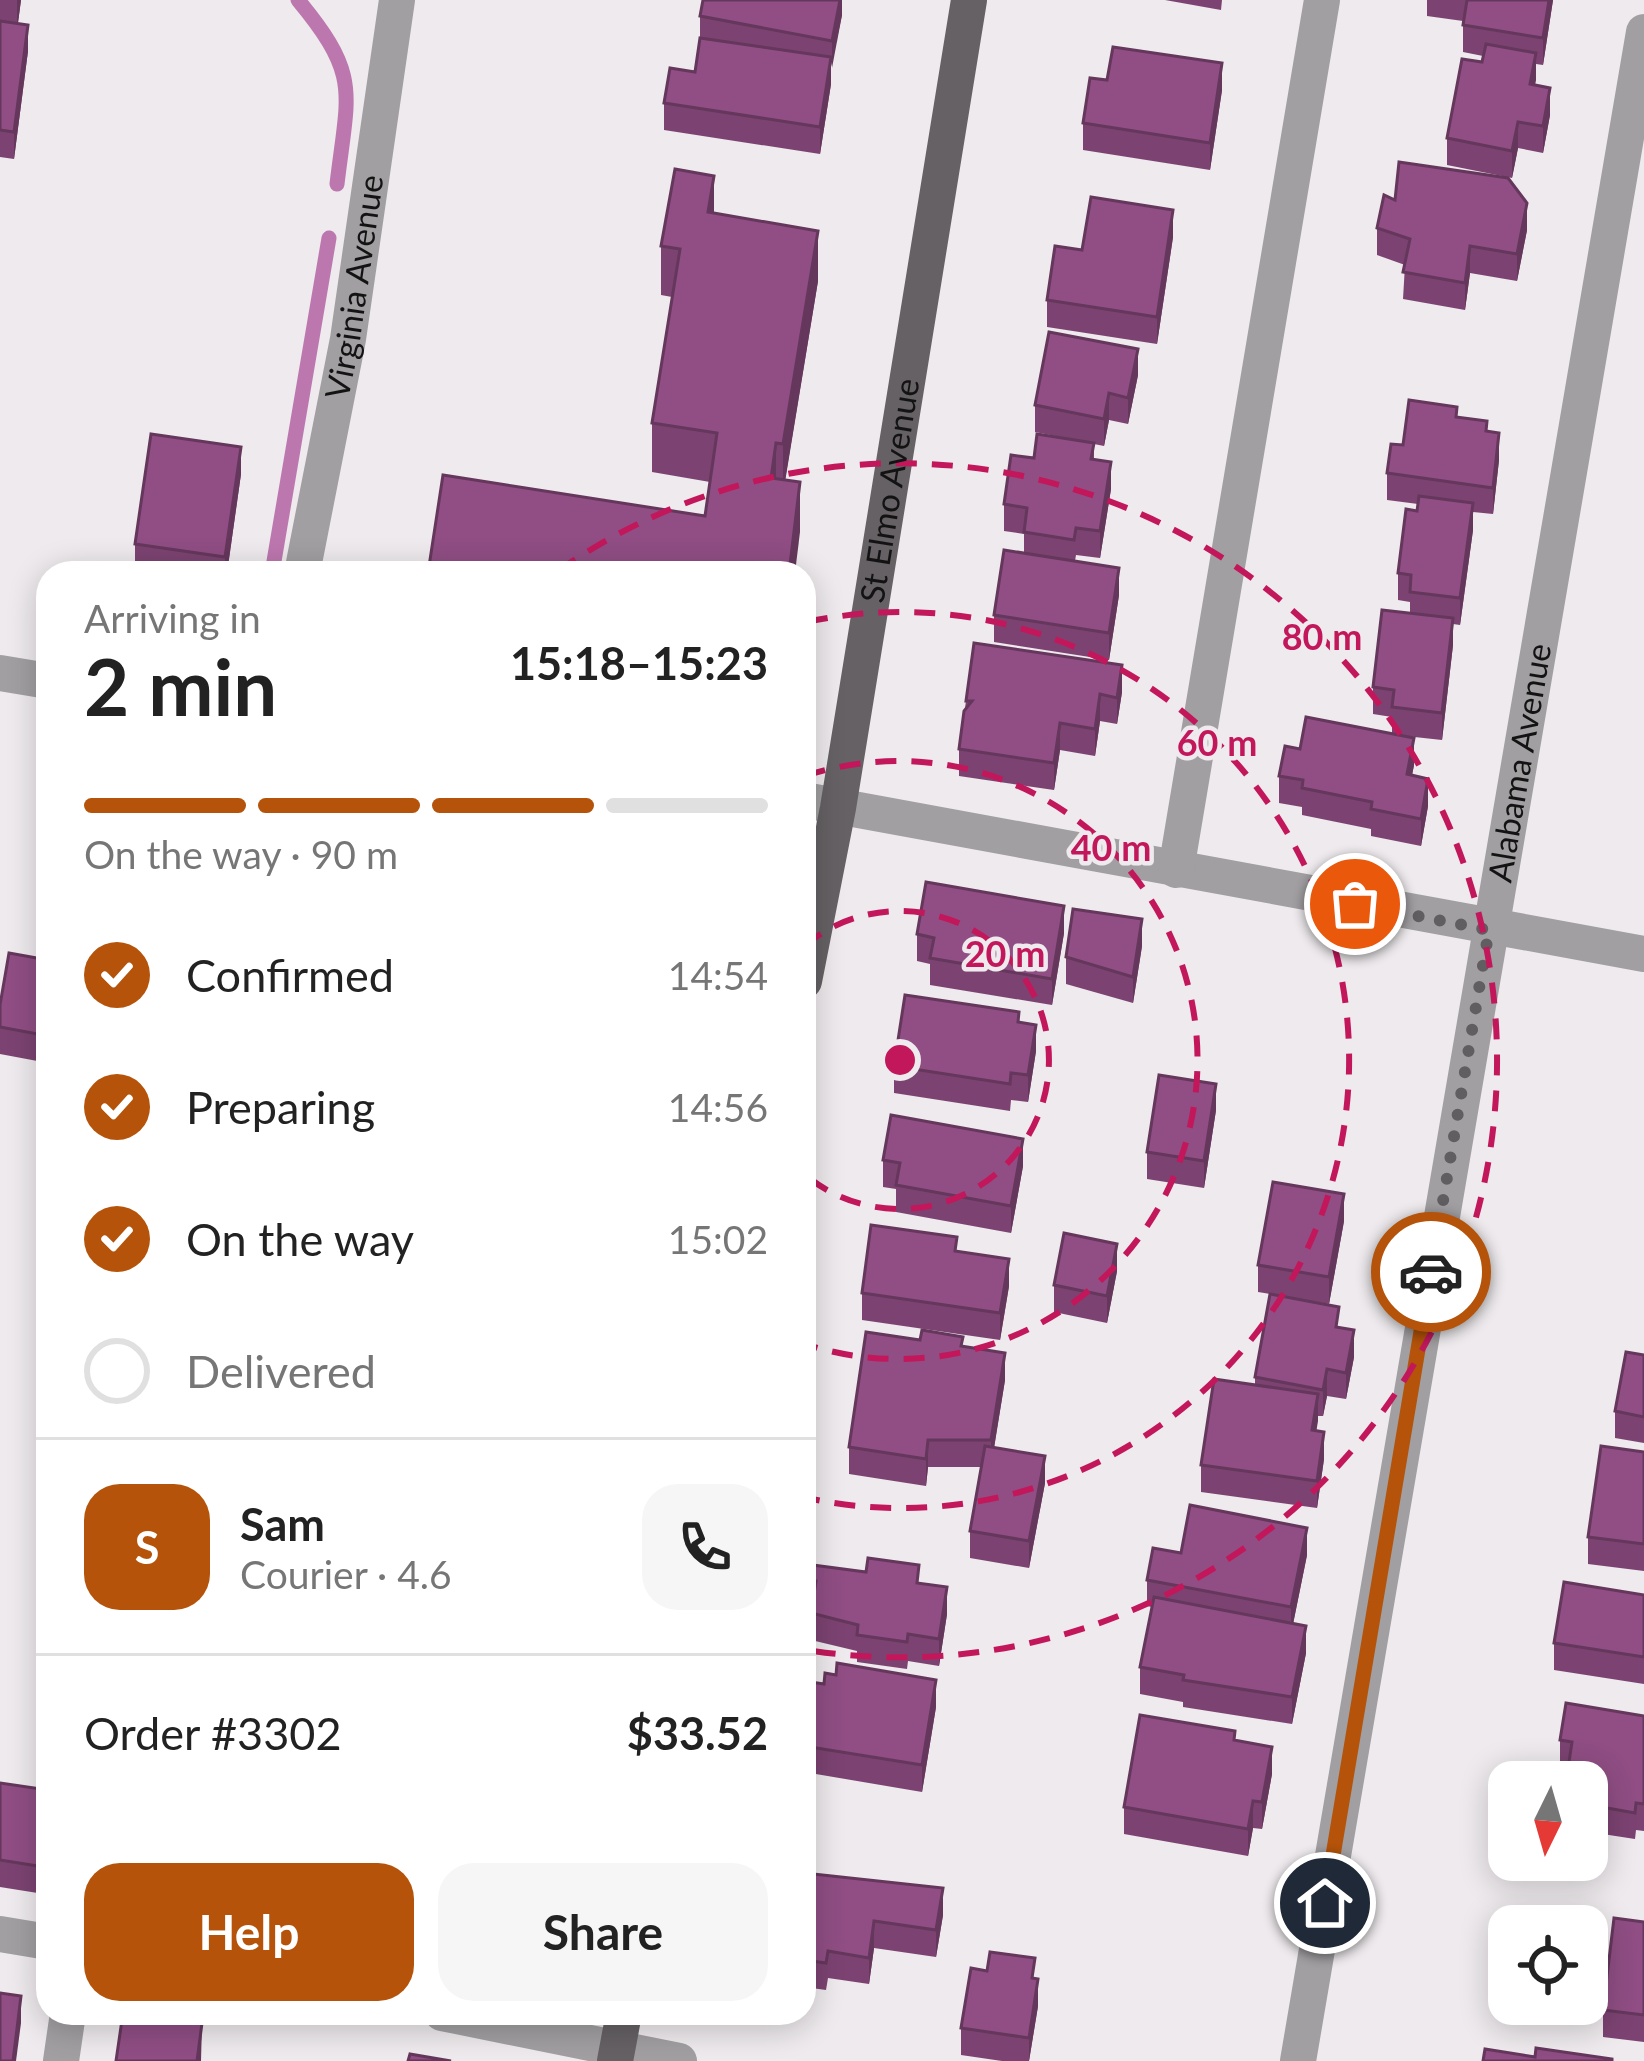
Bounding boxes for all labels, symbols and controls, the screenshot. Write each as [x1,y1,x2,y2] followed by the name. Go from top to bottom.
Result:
[316,172,391,402] street label: Virginia Avenue
[851,375,926,605] street label: St Elmo Avenue
[84,595,261,641] text: Arriving in
[1282,614,1362,658] text: 80 m
[510,636,768,690] text: 15:18–15:23
[84,639,277,733] text: 2 min
[1478,640,1558,885] street label: Alabama Avenue
[1177,720,1257,764] text: 60 m
[1071,825,1151,869] text: 40 m
[84,831,398,877] text: On the way · 90 m
[1304,853,1406,955] pin
[1322,871,1388,937] icon: bag
[965,931,1045,975] text: 20 m
[84,942,150,1008] icon: check
[186,948,394,1002] text: Confirmed
[668,952,768,998] text: 14:54
[879,1039,921,1081] centre of rings
[84,1074,150,1140] icon: check
[186,1080,375,1134] text: Preparing
[668,1084,768,1130] text: 14:56
[84,1206,150,1272] icon: check
[186,1212,414,1266] text: On the way
[1371,1212,1491,1332] courier
[668,1216,768,1262] text: 15:02
[1398,1239,1464,1305] icon: car
[186,1344,376,1398] text: Delivered
[642,1484,768,1610] button: phone
[240,1497,325,1551] text: Sam
[135,1520,159,1574] text: S
[240,1551,452,1597] text: Courier · 4.6
[84,1706,342,1760] text: Order #3302
[627,1706,768,1760] text: $33.52
[1488,1761,1608,1881] north arrow
[1488,1761,1608,2025] map controls
[1274,1852,1376,1954] pin
[84,1863,414,2001] button: Help
[438,1863,768,2001] button: Share
[1292,1870,1358,1936] icon: home
[1488,1905,1608,2025] button: locate

